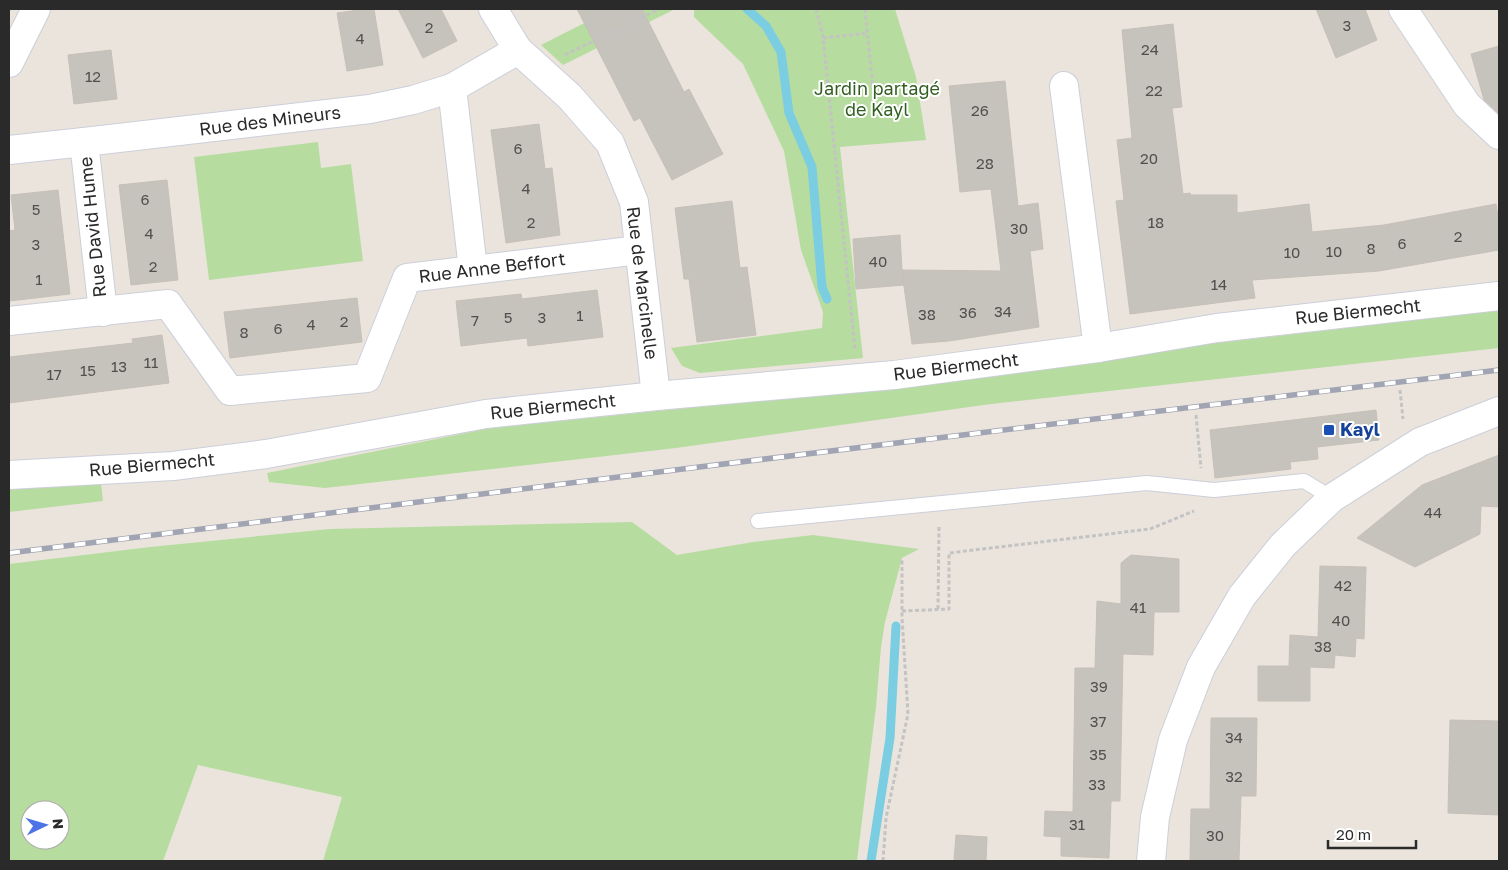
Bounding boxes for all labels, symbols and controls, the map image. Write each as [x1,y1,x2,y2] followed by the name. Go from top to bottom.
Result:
[1343,16,1351,34] house number: 3
[425,18,433,36] house number: 2
[355,29,365,47] house number: 4
[1141,40,1159,58] house number: 24
[85,67,101,85] house number: 12
[814,77,940,120] park label: Jardin partagé de Kayl
[1145,81,1163,99] house number: 22
[198,100,342,140] street label: Rue des Mineurs
[971,101,989,119] house number: 26
[513,139,523,157] house number: 6
[1140,149,1158,167] house number: 20
[976,154,994,172] house number: 28
[74,156,110,299] street label: Rue David Hume
[521,179,531,197] house number: 4
[140,190,150,208] house number: 6
[32,200,40,218] house number: 5
[623,205,663,361] street label: Rue de Marcinelle
[527,213,535,231] house number: 2
[1148,213,1164,231] house number: 18
[1010,219,1028,237] house number: 30
[144,224,154,242] house number: 4
[1454,227,1462,245] house number: 2
[1397,234,1407,252] house number: 6
[32,235,40,253] house number: 3
[1366,239,1376,257] house number: 8
[1326,242,1342,260] house number: 10
[1284,243,1300,261] house number: 10
[417,247,567,287] street label: Rue Anne Beffort
[869,252,887,270] house number: 40
[149,257,157,275] house number: 2
[35,270,43,288] house number: 1
[1211,275,1227,293] house number: 14
[1294,293,1422,329] street label: Rue Biermecht
[994,302,1012,320] house number: 34
[959,303,977,321] house number: 36
[918,305,936,323] house number: 38
[576,306,584,324] house number: 1
[504,308,512,326] house number: 5
[538,308,546,326] house number: 3
[471,311,479,329] house number: 7
[340,312,348,330] house number: 2
[306,315,316,333] house number: 4
[273,319,283,337] house number: 6
[239,323,249,341] house number: 8
[892,347,1020,385] street label: Rue Biermecht
[144,353,158,371] house number: 11
[111,357,127,375] house number: 13
[80,361,96,379] house number: 15
[46,365,62,383] house number: 17
[489,388,617,424] street label: Rue Biermecht
[1340,418,1380,440] place label: Kayl
[1322,423,1336,437] marker: Kayl
[88,448,216,480] street label: Rue Biermecht
[1424,503,1442,521] house number: 44
[1334,576,1352,594] house number: 42
[1130,598,1146,616] house number: 41
[1332,611,1350,629] house number: 40
[1314,637,1332,655] house number: 38
[1090,677,1108,695] house number: 39
[1090,712,1106,730] house number: 37
[1225,728,1243,746] house number: 34
[1089,745,1107,763] house number: 35
[1225,767,1243,785] house number: 32
[1088,775,1106,793] house number: 33
[20,800,70,850] north arrow
[1069,815,1085,833] house number: 31
[50,818,67,830] text: N
[1328,818,1416,850] scale bar
[1336,825,1371,843] text: 20 m
[1206,826,1224,844] house number: 30

